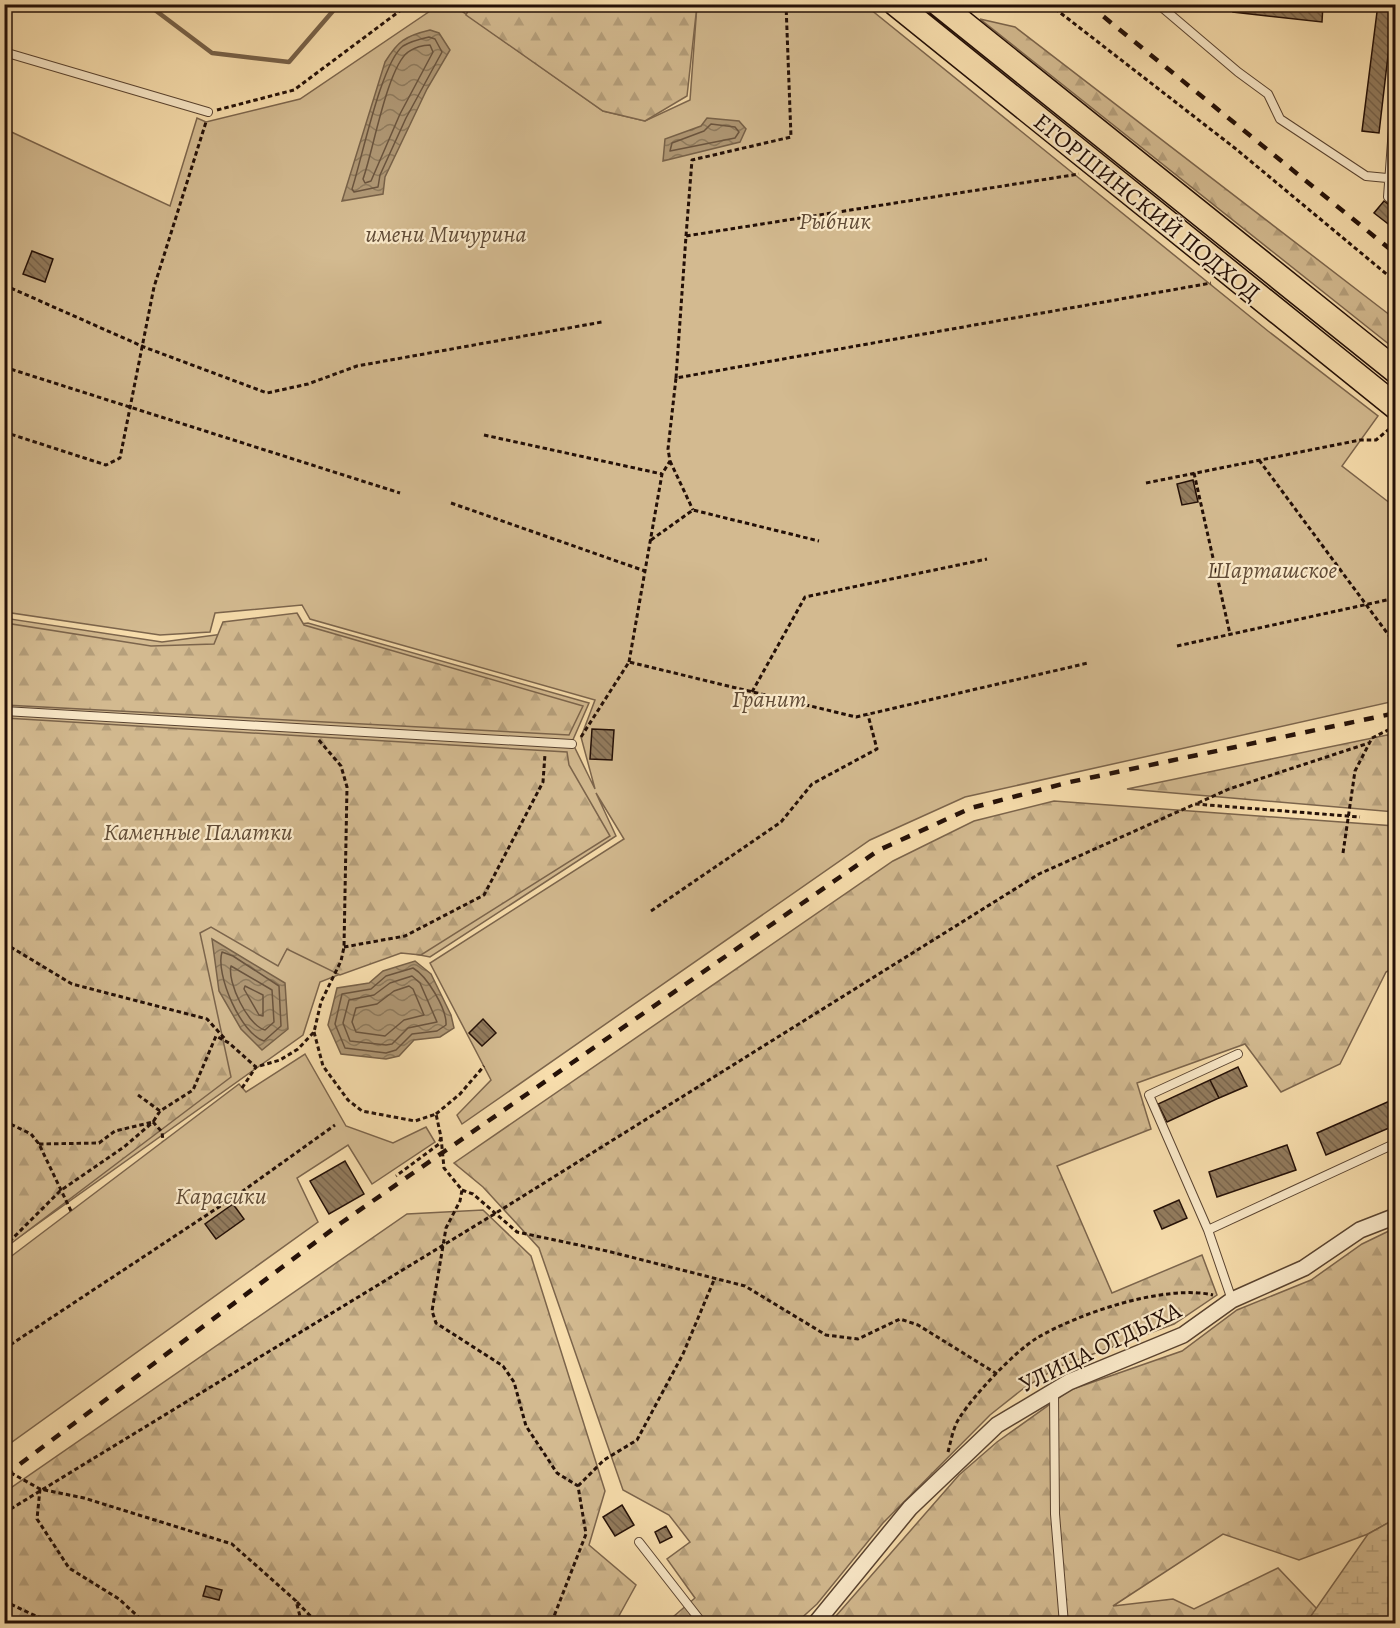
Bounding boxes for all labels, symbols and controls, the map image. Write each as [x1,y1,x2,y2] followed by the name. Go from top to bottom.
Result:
[1027,106,1267,308] street label: ЕГОРШИНСКИЙ ПОДХОД
[799,205,871,237] park label: Рыбник
[365,218,527,250] park label: имени Мичурина
[1207,554,1337,586] park label: Шарташское
[732,683,806,715] park label: Гранит
[103,816,293,848] park label: Каменные Палатки
[175,1180,267,1212] park label: Карасики
[1014,1294,1187,1400] street label: УЛИЦА ОТДЫХА

